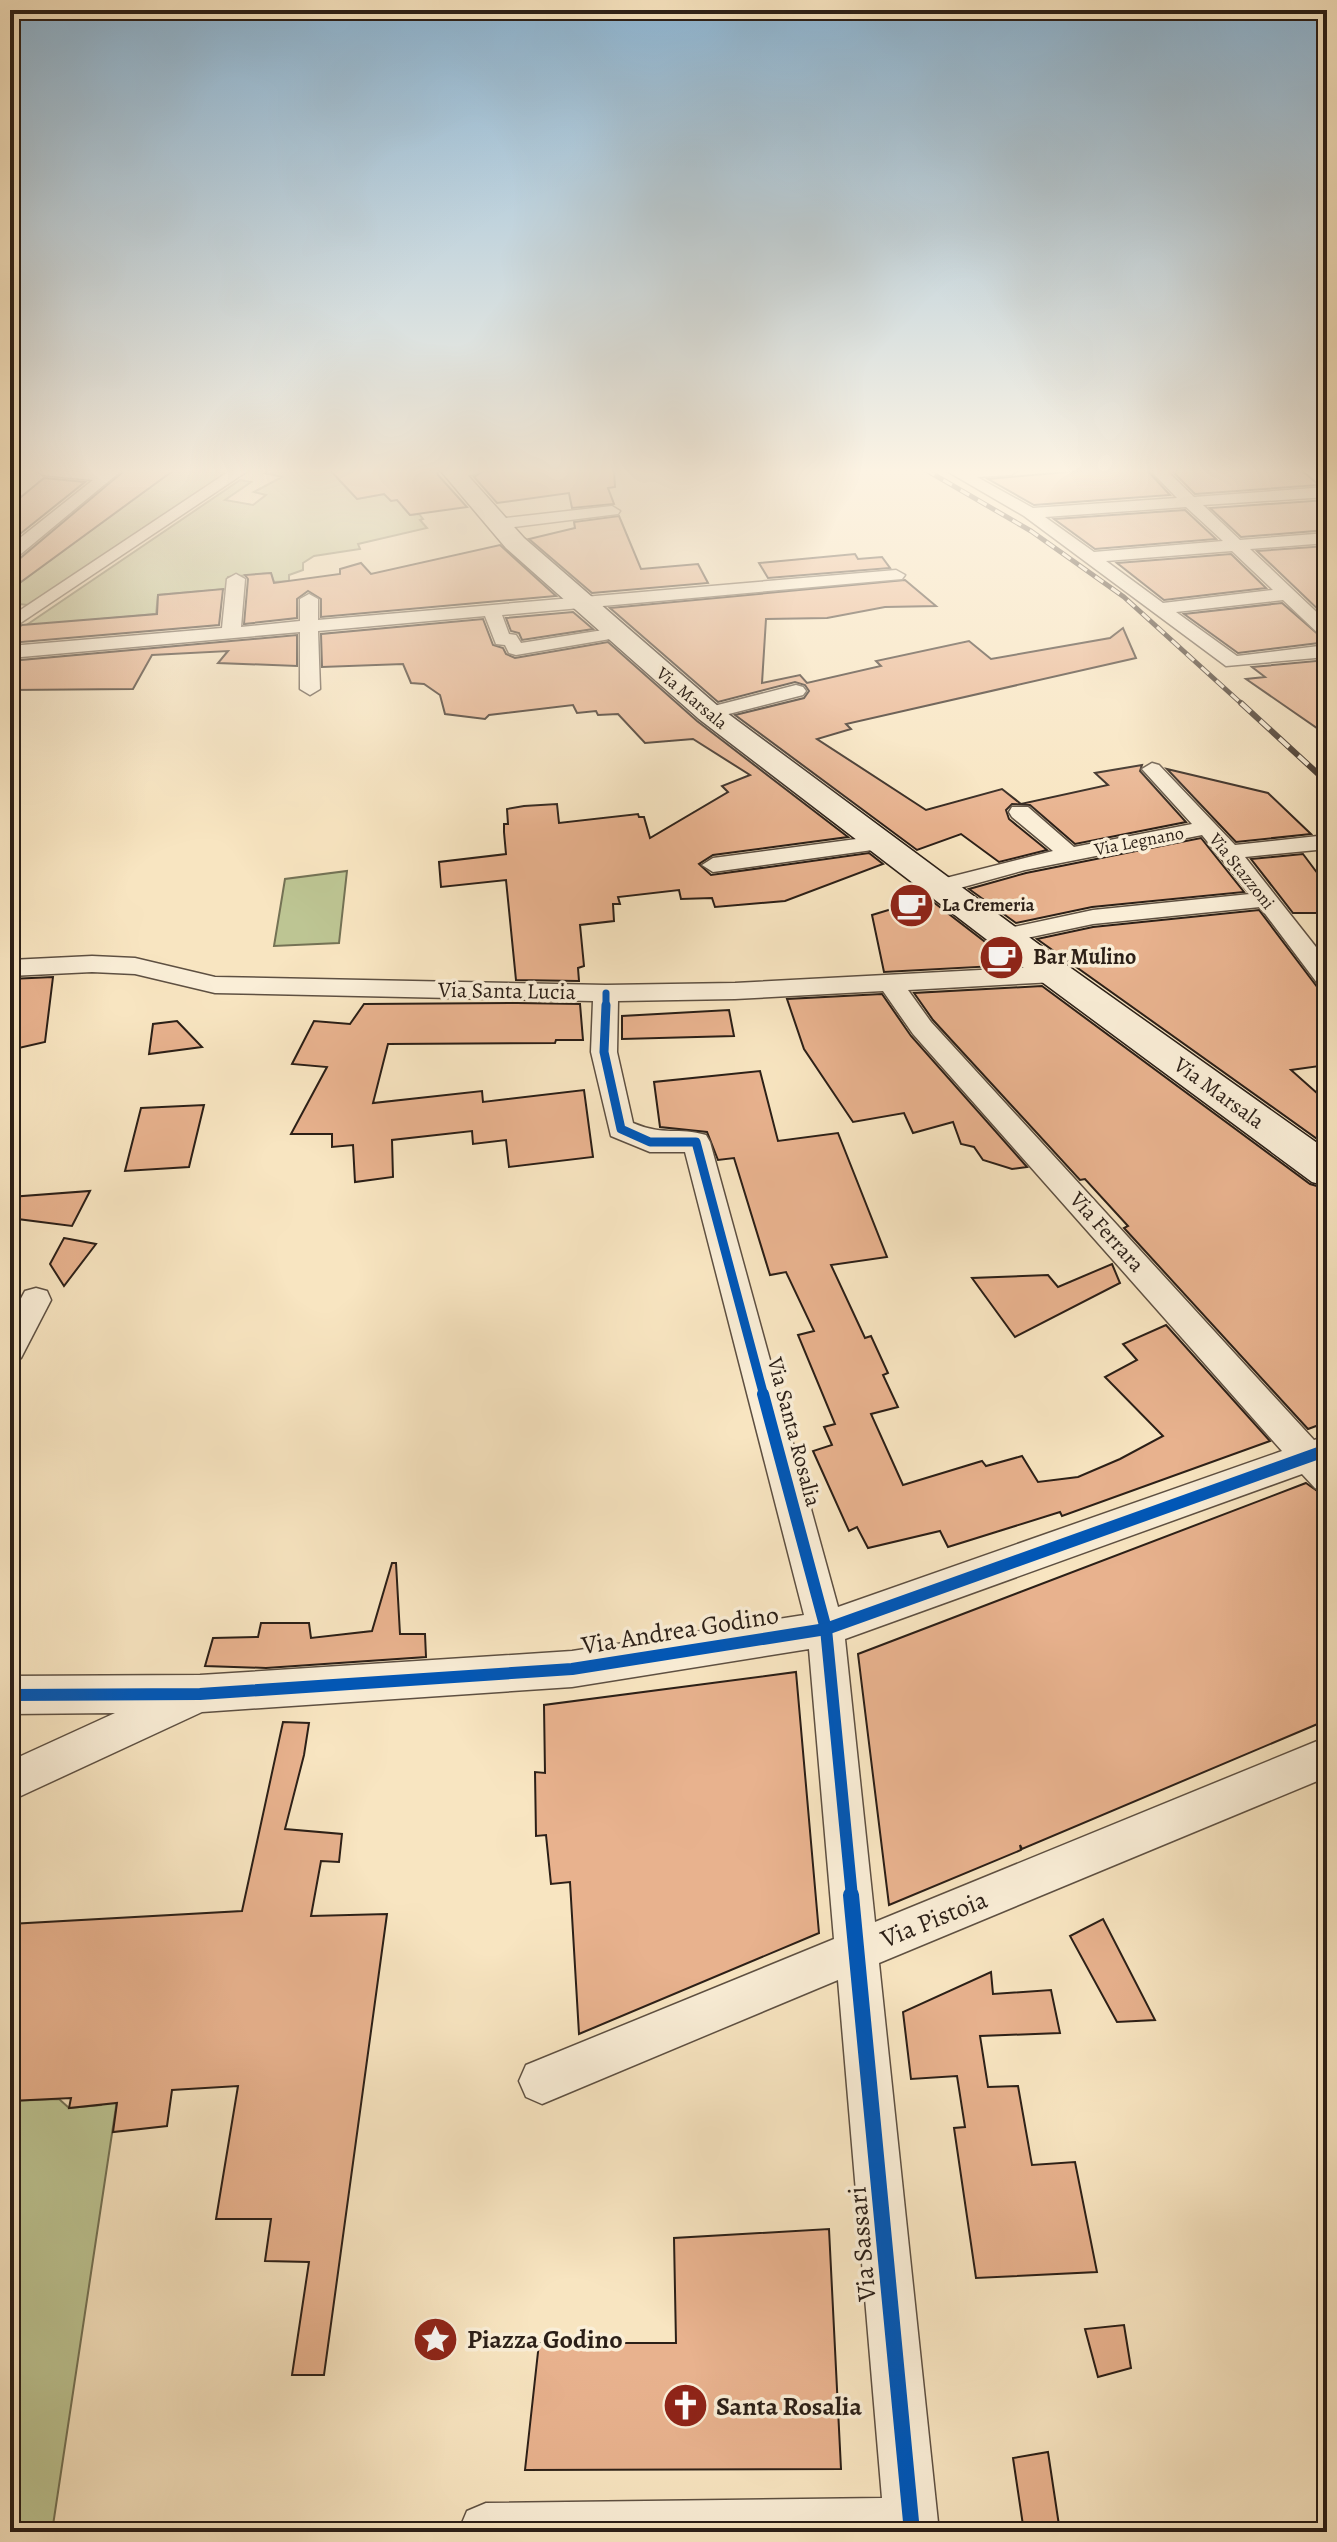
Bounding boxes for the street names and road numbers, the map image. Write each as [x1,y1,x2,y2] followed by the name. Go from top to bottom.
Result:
[651,661,733,735] street label: Via Marsala
[1091,821,1186,862] street label: Via Legnano
[1203,827,1280,914] street label: Via Stazzoni
[437,975,577,1007] street label: Via Santa Lucia
[1167,1049,1271,1136] street label: Via Marsala
[1062,1184,1152,1279] street label: Via Ferrara
[759,1353,829,1511] street label: Via Santa Rosalia
[578,1597,781,1663] street label: Via Andrea Godino
[874,1882,993,1957] street label: Via Pistoia
[840,2185,885,2304] street label: Via Sassari

